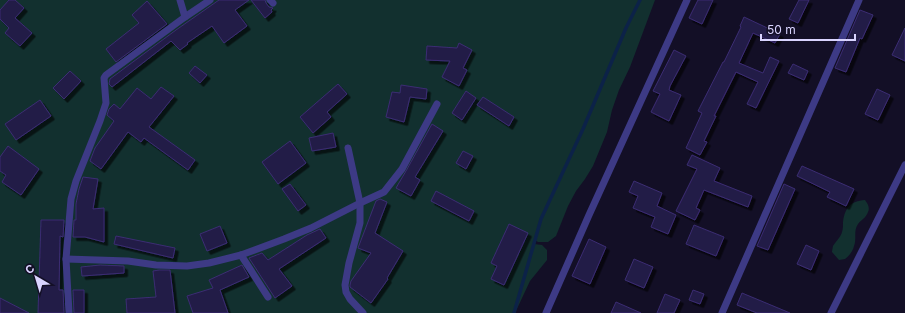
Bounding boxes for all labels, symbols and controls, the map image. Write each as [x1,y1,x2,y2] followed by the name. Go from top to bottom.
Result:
[761,16,855,42] scale bar
[767,22,796,37] text: 50 m
[16,257,56,297] north arrow
[22,261,37,277] text: С

